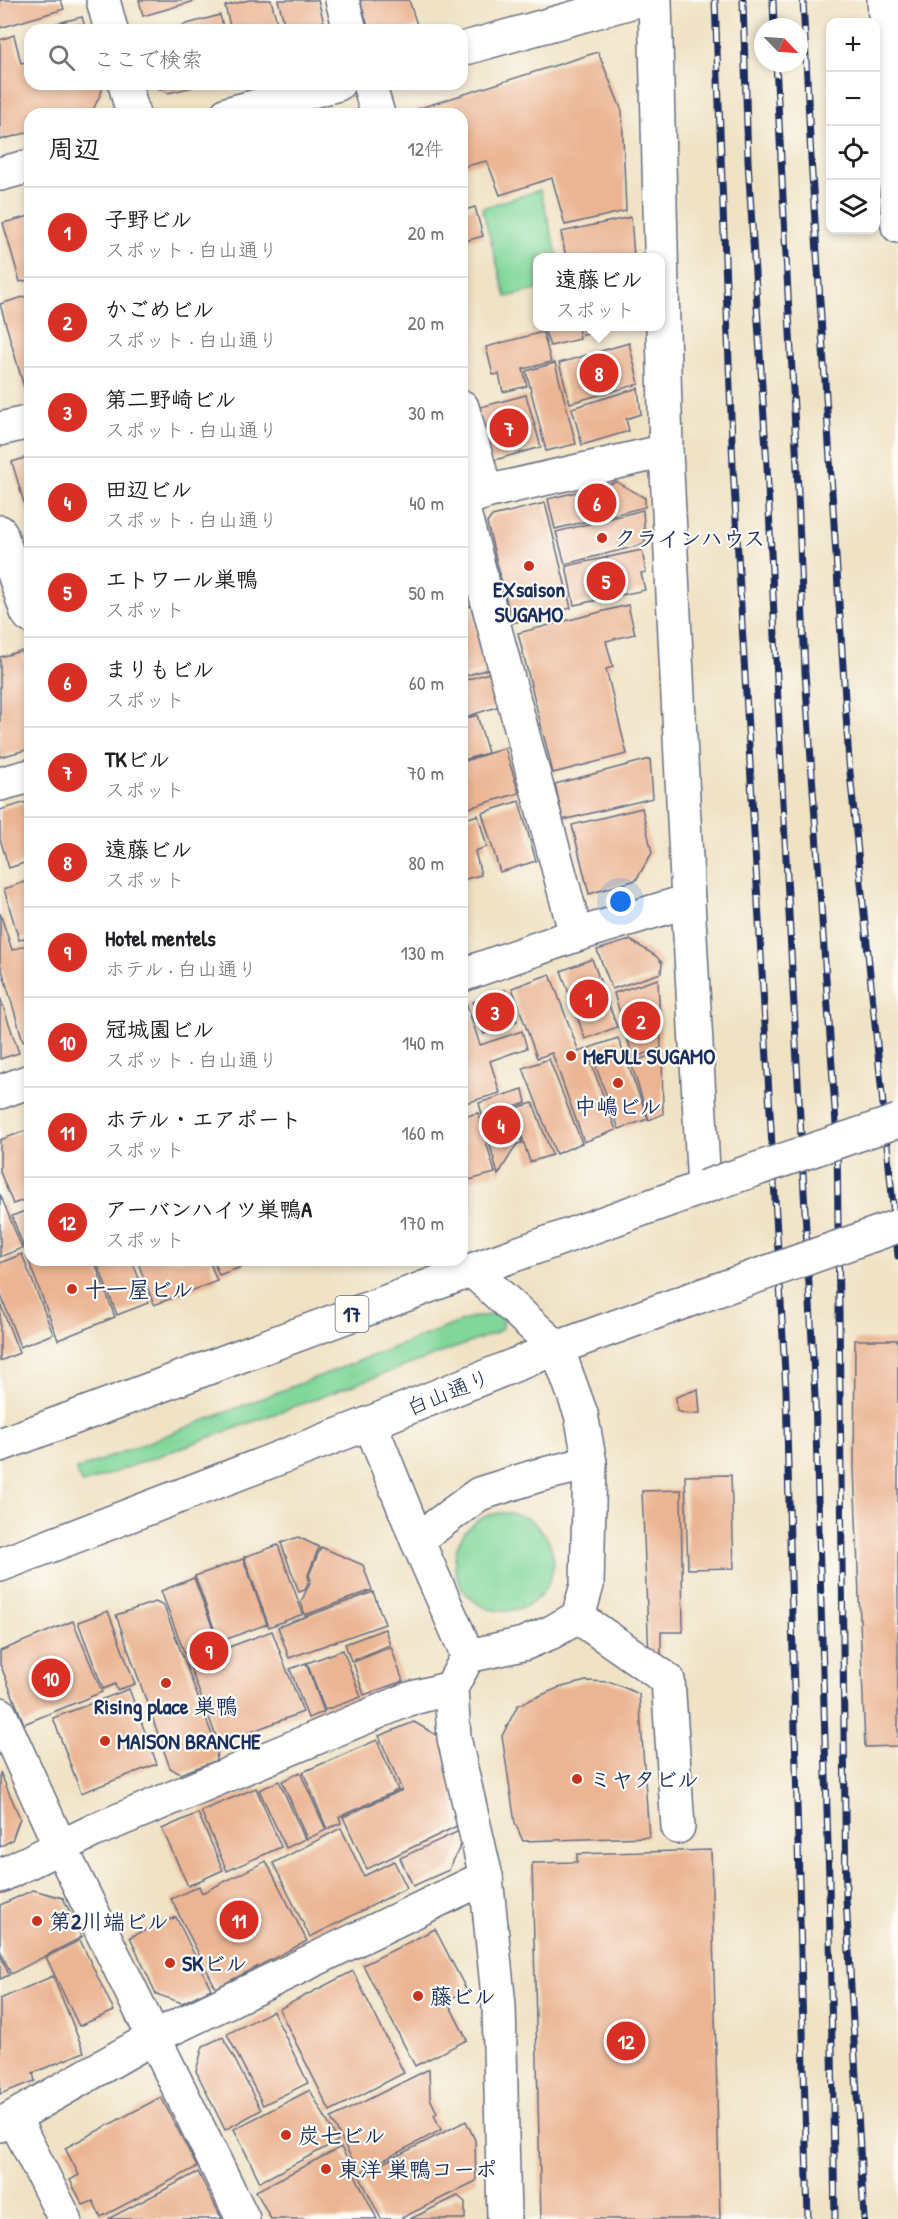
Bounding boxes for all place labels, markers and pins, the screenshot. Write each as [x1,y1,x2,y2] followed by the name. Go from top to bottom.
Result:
[580,350,618,395] pin: 8
[490,406,528,450] pin: 7
[578,480,616,526] pin: 6
[614,523,765,553] place label: クラインハウス
[595,531,609,545] marker: クラインハウス
[586,558,626,604] pin: 5
[522,559,536,573] marker: EXsaison SUGAMO
[493,574,565,629] place label: EXsaison SUGAMO
[570,976,608,1022] pin: 1
[476,990,514,1034] pin: 3
[622,998,660,1044] pin: 2
[583,1041,715,1071] place label: MeFULL SUGAMO
[564,1049,578,1063] marker: MeFULL SUGAMO
[611,1076,625,1090] marker: 中嶋ビル
[574,1091,662,1121] place label: 中嶋ビル
[482,1102,520,1148] pin: 4
[84,1274,194,1304] place label: 十一屋ビル
[65,1282,79,1296] marker: 十一屋ビル
[190,1628,228,1674] pin: 9
[32,1656,70,1700] pin: 10
[159,1676,173,1690] marker: Rising place 巣鴨
[94,1691,238,1722] place label: Rising place 巣鴨
[117,1726,261,1756] place label: MAISON BRANCHE
[98,1734,112,1748] marker: MAISON BRANCHE
[589,1764,699,1794] place label: ミヤタビル
[570,1772,584,1786] marker: ミヤタビル
[220,1898,258,1942] pin: 11
[49,1906,169,1936] place label: 第2川端ビル
[30,1914,44,1928] marker: 第2川端ビル
[182,1948,247,1978] place label: SKビル
[163,1956,177,1970] marker: SKビル
[430,1981,496,2011] place label: 藤ビル
[411,1989,425,2003] marker: 藤ビル
[606,2018,646,2064] pin: 12
[298,2120,386,2150] place label: 炭七ビル
[279,2128,293,2142] marker: 炭七ビル
[338,2154,497,2184] place label: 東洋 巣鴨コーポ
[319,2162,333,2176] marker: 東洋 巣鴨コーポ

